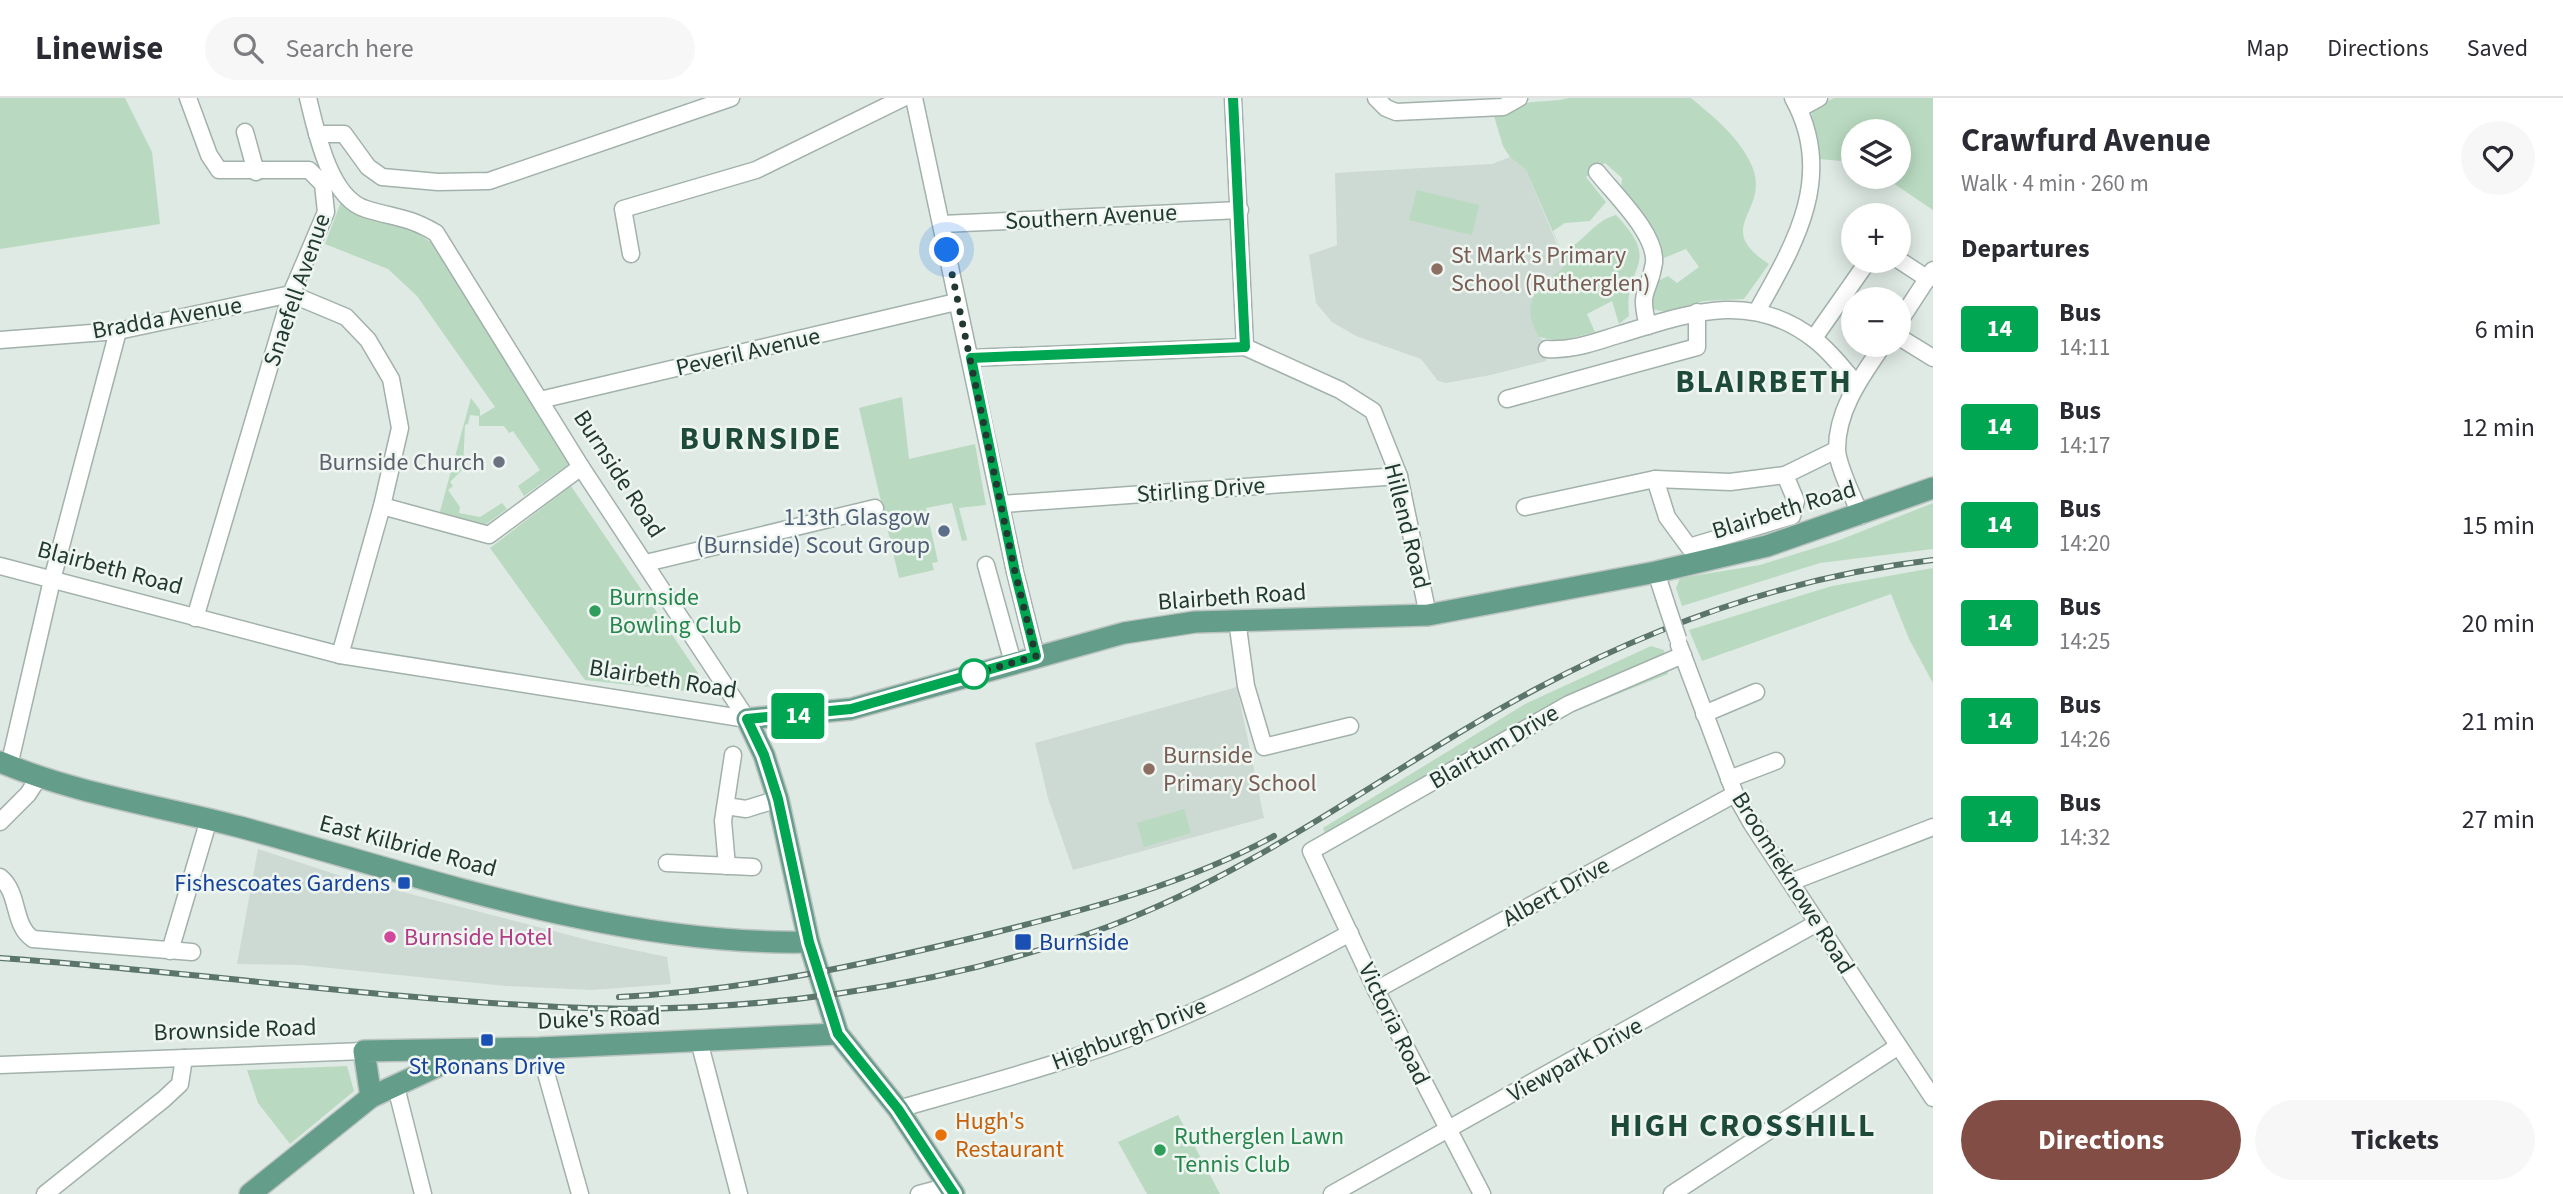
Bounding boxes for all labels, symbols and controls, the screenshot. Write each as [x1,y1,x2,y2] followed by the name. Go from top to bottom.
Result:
[205,17,695,80] search box
[35,25,163,72] text: Linewise
[229,29,267,67] icon: search
[285,30,414,67] text: Search here
[2246,31,2289,66] text: Map
[2327,31,2429,66] text: Directions
[2467,31,2528,66] text: Saved
[1961,117,2211,164] text: Crawfurd Avenue
[1841,119,1911,357] map controls
[1841,119,1911,189] button: layers
[2461,121,2535,195] button: heart
[1961,167,2149,200] text: Walk · 4 min · 260 m
[1004,195,1178,239] street label: Southern Avenue
[1841,203,1911,273] button: +
[254,209,340,371] street label: Snaefell Avenue
[1961,230,2089,267] text: Departures
[929,232,964,267] your location
[1451,238,1650,301] place label: St Mark's Primary School (Rutherglen)
[1429,261,1445,277] marker: St Mark's Primary School (Rutherglen)
[1841,287,1911,357] button: −
[89,288,245,348] street label: Bradda Avenue
[2059,294,2101,331] text: Bus
[1987,311,2012,346] text: 14
[2475,311,2535,348] text: 6 min
[672,318,824,386] street label: Peveril Avenue
[2059,331,2110,364] text: 14:11
[1675,359,1853,405] district label: BLAIRBETH
[2059,392,2101,429] text: Bus
[565,403,673,545] street label: Burnside Road
[1987,409,2012,444] text: 14
[2462,409,2535,446] text: 12 min
[680,416,842,462] district label: BURNSIDE
[2059,429,2110,462] text: 14:17
[318,445,485,480] place label: Burnside Church
[491,454,507,470] marker: Burnside Church
[1374,459,1440,593] street label: Hillend Road
[1136,468,1266,512] street label: Stirling Drive
[1708,471,1860,549] street label: Blairbeth Road
[2059,490,2101,527] text: Bus
[696,500,930,563] place label: 113th Glasgow (Burnside) Scout Group
[1987,507,2012,542] text: 14
[2462,507,2535,544] text: 15 min
[936,523,952,539] marker: 113th Glasgow (Burnside) Scout Group
[2059,527,2110,560] text: 14:20
[34,532,186,604] street label: Blairbeth Road
[1156,574,1308,620] street label: Blairbeth Road
[609,580,742,643] place label: Burnside Bowling Club
[2059,588,2101,625] text: Bus
[587,603,603,619] marker: Burnside Bowling Club
[1987,605,2012,640] text: 14
[2462,605,2535,642] text: 20 min
[2059,625,2110,658] text: 14:25
[587,650,739,708] street label: Blairbeth Road
[959,659,989,689] unlabelled marker
[2059,686,2101,723] text: Bus
[766,693,830,739] line badge: 14
[1423,696,1565,798] street label: Blairtum Drive
[785,698,811,733] text: 14
[1987,703,2012,738] text: 14
[2462,703,2535,740] text: 21 min
[2059,723,2110,756] text: 14:26
[1163,738,1317,801] place label: Burnside Primary School
[1141,761,1157,777] marker: Burnside Primary School
[2059,784,2101,821] text: Bus
[1723,785,1863,981] street label: Broomieknowe Road
[1987,801,2012,836] text: 14
[2462,801,2535,838] text: 27 min
[315,806,501,886] street label: East Kilbride Road
[2059,821,2110,854] text: 14:32
[1496,848,1616,936] street label: Albert Drive
[174,866,390,901] place label: Fishescoates Gardens
[396,875,412,891] marker: Fishescoates Gardens
[404,920,553,955] place label: Burnside Hotel
[1039,925,1129,960] place label: Burnside
[382,929,398,945] marker: Burnside Hotel
[1013,932,1033,952] marker: Burnside
[1349,957,1439,1091] street label: Victoria Road
[1047,988,1211,1080] street label: Highburgh Drive
[537,999,661,1039] street label: Duke's Road
[1501,1008,1649,1112] street label: Viewpark Drive
[153,1010,317,1050] street label: Brownside Road
[479,1032,495,1048] marker: St Ronans Drive
[409,1049,565,1084] place label: St Ronans Drive
[1961,1100,2241,1180] button: Directions
[2255,1100,2535,1180] button: Tickets
[1609,1103,1877,1149] district label: HIGH CROSSHILL
[955,1104,1064,1167] place label: Hugh's Restaurant
[1174,1119,1344,1182] place label: Rutherglen Lawn Tennis Club
[933,1127,949,1143] marker: Hugh's Restaurant
[1152,1142,1168,1158] marker: Rutherglen Lawn Tennis Club

